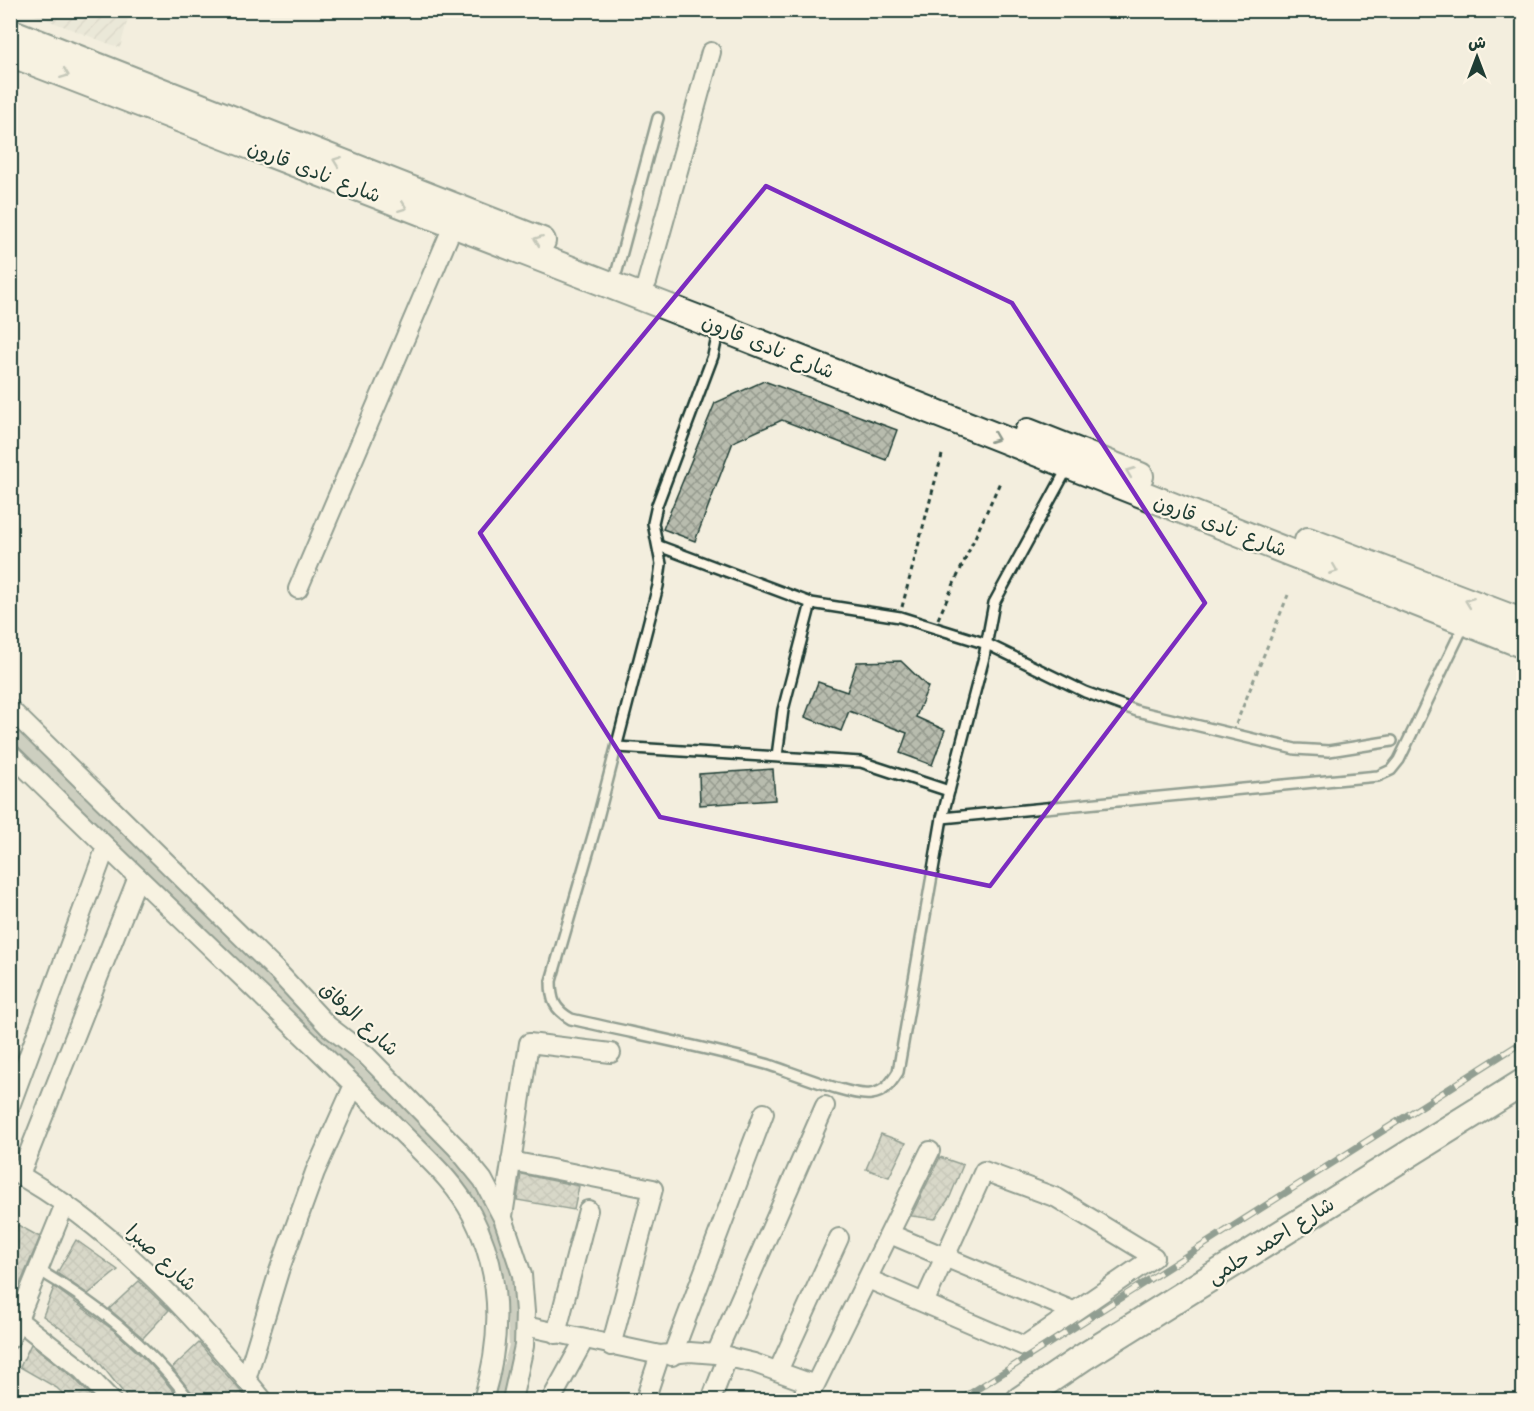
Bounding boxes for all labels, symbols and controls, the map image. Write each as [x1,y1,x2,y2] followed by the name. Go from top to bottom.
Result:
[1447,27,1507,87] north arrow
[1468,32,1486,54] text: ش
[59,67,70,79] one-way arrow
[243,134,385,210] street label: شارع نادى قارون
[332,155,343,168] one-way arrow
[397,199,408,212] one-way arrow
[533,235,544,247] one-way arrow
[698,308,838,386] street label: شارع نادى قارون
[989,431,1000,443] one-way arrow
[1125,467,1136,479] one-way arrow
[1149,488,1291,564] street label: شارع نادى قارون
[1327,563,1338,575] one-way arrow
[1464,597,1475,610] one-way arrow
[313,975,405,1063] street label: شارع الوفاق
[1202,1191,1340,1291] street label: شارع احمد حلمى
[119,1218,203,1298] street label: شارع صبرا

